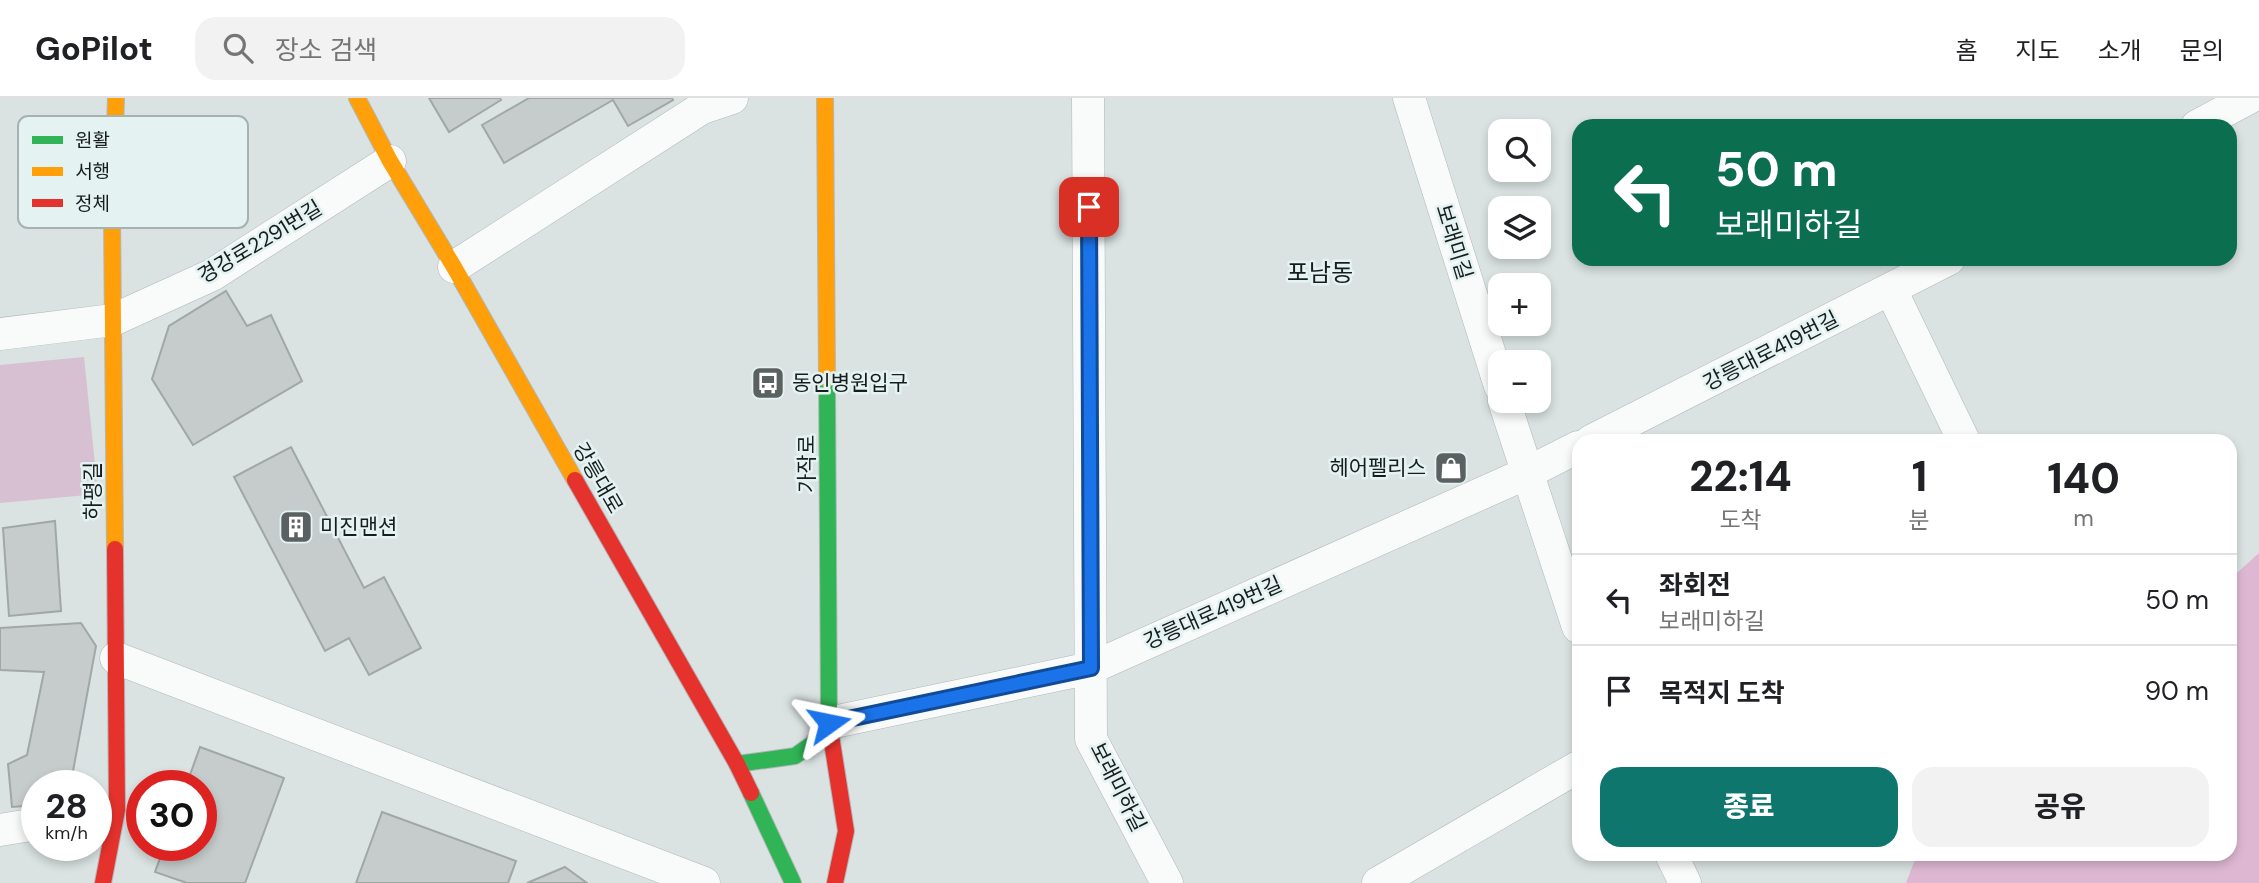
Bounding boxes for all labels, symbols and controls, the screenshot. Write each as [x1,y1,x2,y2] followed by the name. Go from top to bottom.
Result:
[195,17,685,80] search box
[35,27,153,70] text: GoPilot
[219,29,257,67] icon: search
[275,33,377,67] text: 장소 검색
[1955,35,1977,66] text: 홈
[2015,35,2060,66] text: 지도
[2098,35,2142,66] text: 소개
[2180,35,2224,66] text: 문의
[18,116,248,228] legend
[1488,119,1551,413] map controls
[1488,119,1551,182] button: search
[75,128,110,153] text: 원활
[1715,137,1838,201] text: 50 m
[1600,147,1691,238] icon: left
[75,159,110,184] text: 서행
[1059,177,1119,237] pin
[1070,188,1108,226] icon: arrive
[75,191,110,216] text: 정체
[193,194,327,290] street label: 경강로2291번길
[1488,196,1551,259] button: layers
[1429,201,1479,283] street label: 보래미길
[1715,204,1862,246] text: 보래미하길
[1287,257,1353,288] district label: 포남동
[1488,273,1551,336] button: +
[1699,305,1843,397] street label: 강릉대로419번길
[1488,350,1551,413] button: −
[749,364,787,402] bus stop icon: 동인병원입구
[792,369,908,397] place label: 동인병원입구
[793,435,821,493] street label: 가작로
[567,438,629,518] street label: 강릉대로
[1432,449,1470,487] shop icon: 헤어펠리스
[1689,449,1792,504] text: 22:14
[1912,449,1927,504] text: 1
[2047,451,2120,506] text: 140
[1329,454,1426,482] place label: 헤어펠리스
[79,462,107,520] street label: 하평길
[2073,503,2094,533] text: m
[1719,505,1762,535] text: 도착
[1909,505,1930,535] text: 분
[277,508,315,546] building icon: 미진맨션
[320,513,397,541] place label: 미진맨션
[1659,568,1731,602] text: 좌회전
[1140,570,1286,656] street label: 강릉대로419번길
[1600,581,1638,619] icon: left
[2145,583,2209,617] text: 50 m
[1659,606,1765,636] text: 보래미하길
[1600,672,1638,710] icon: arrive
[2145,674,2209,708] text: 90 m
[1659,676,1785,710] text: 목적지 도착
[792,686,866,760] position arrow
[1084,738,1152,836] street label: 보래미하길
[1600,767,1898,847] button: 종료
[1912,767,2209,847] button: 공유
[126,770,217,861] speed limit sign: 30
[45,783,88,829] text: 28
[45,821,88,845] text: km/h

